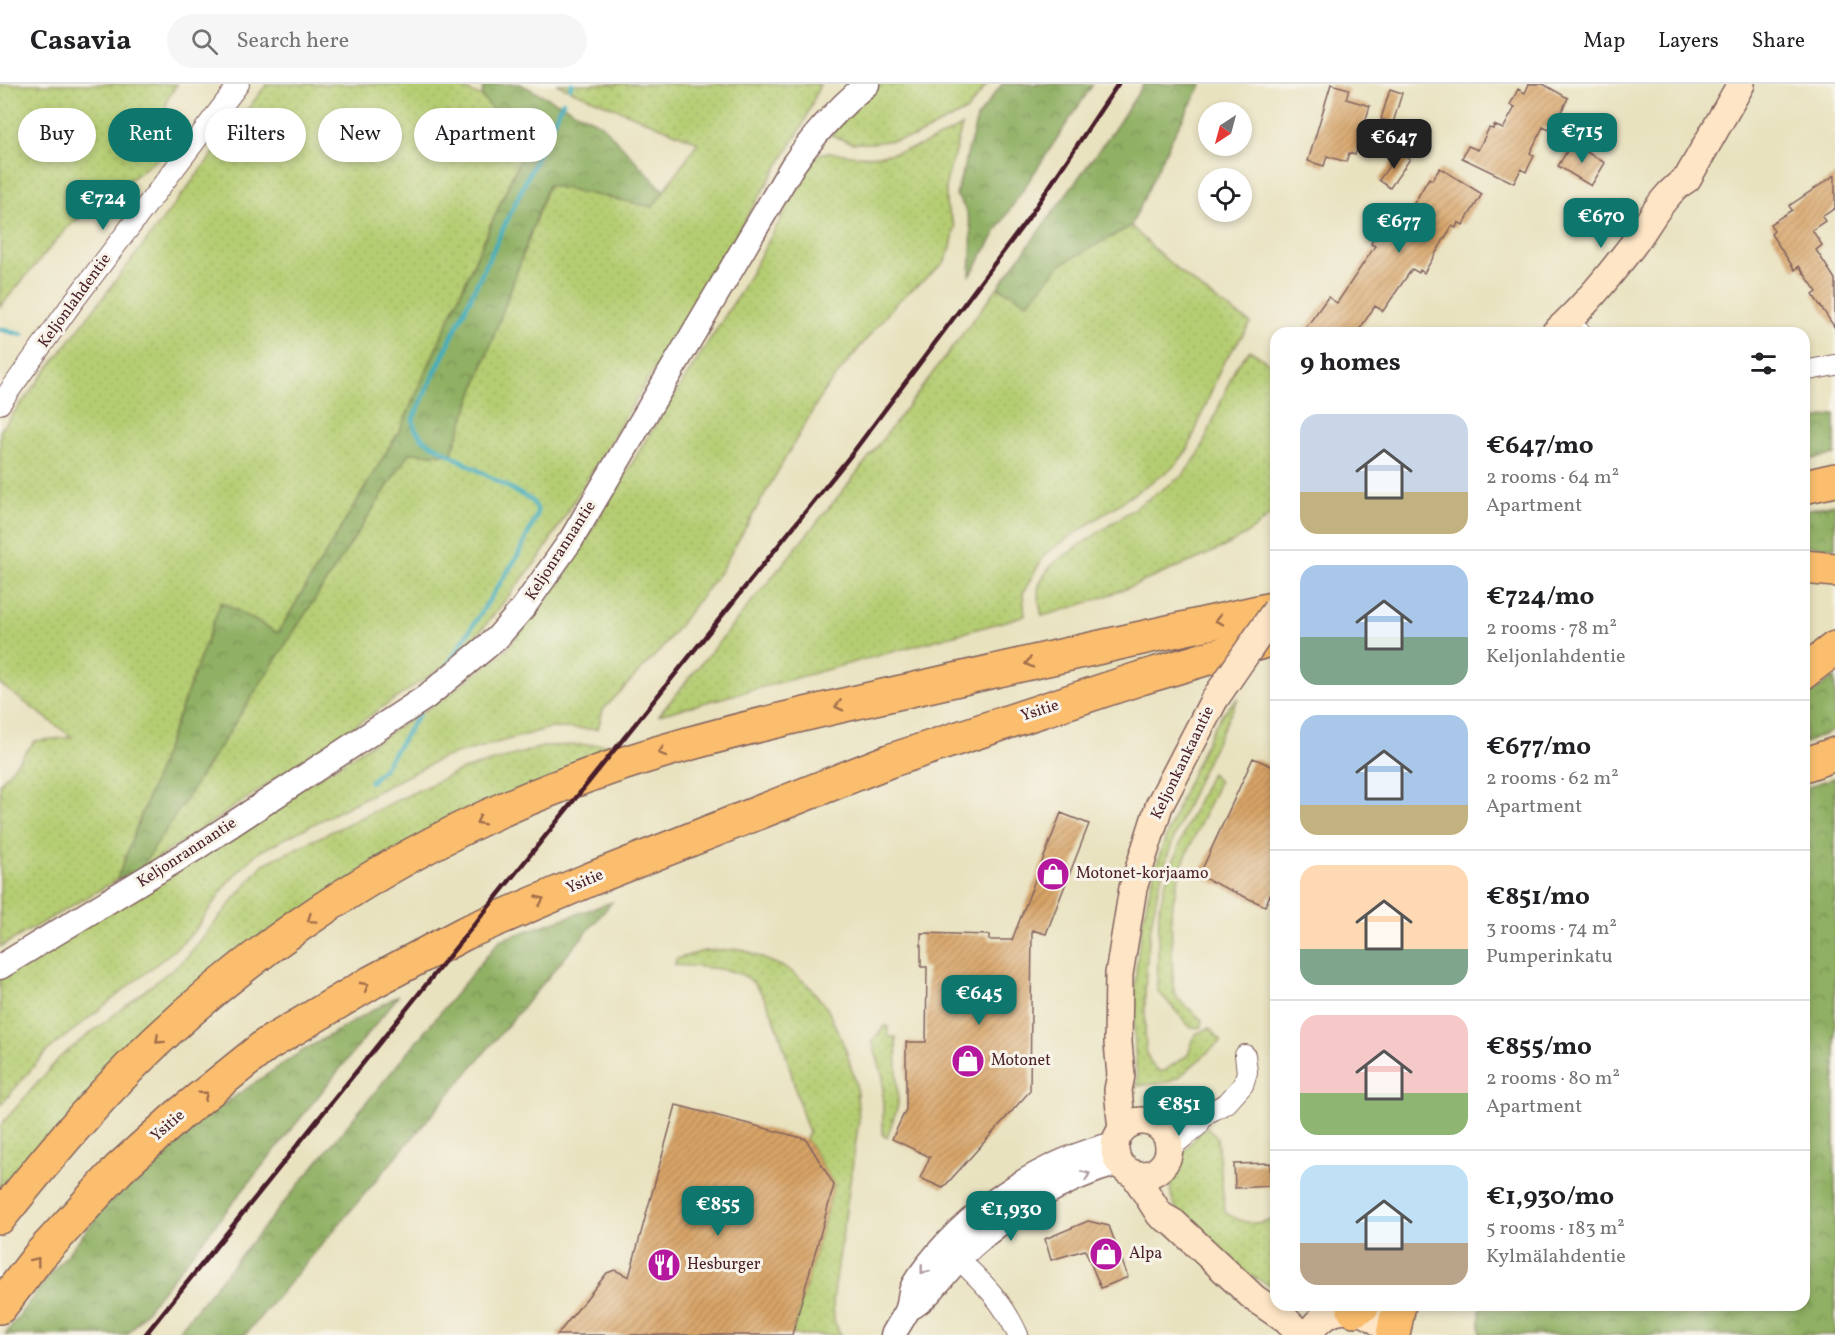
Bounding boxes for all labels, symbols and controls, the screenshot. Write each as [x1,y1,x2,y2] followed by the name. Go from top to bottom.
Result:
[167,14,587,68] search box
[30,22,131,61] text: Casavia
[188,25,221,58] icon: search
[236,26,349,57] text: Search here
[1583,27,1625,56] text: Map
[1658,27,1719,56] text: Layers
[1752,27,1805,56] text: Share
[1198,102,1252,156] north arrow
[1198,102,1252,222] map controls
[18,108,96,162] chip: Buy
[108,108,193,162] chip: Rent
[205,108,306,162] chip: Filters
[318,108,402,162] chip: New
[414,108,557,162] chip: Apartment
[1546,113,1618,164] pin: €715
[1561,118,1603,146] text: €715
[1358,119,1430,170] pin: €647
[1371,124,1417,152] text: €647
[1198,168,1252,222] button: locate
[67,180,139,231] pin: €724
[80,185,126,213] text: €724
[1565,198,1637,249] pin: €670
[1363,203,1435,254] pin: €677
[1578,203,1624,231] text: €670
[1377,208,1421,236] text: €677
[33,249,117,353] street label: Keljonlahdentie
[1300,345,1401,381] text: 9 homes
[1747,347,1780,380] icon: filters
[1486,428,1594,464] text: €647/mo
[1348,438,1420,510] icon: home
[1486,464,1619,492] text: 2 rooms · 64 m²
[1486,492,1582,520] text: Apartment
[521,497,601,605] street label: Keljonrannantie
[1486,579,1594,615] text: €724/mo
[1348,589,1420,661] icon: home
[1215,613,1225,626] one-way arrow
[1486,615,1617,643] text: 2 rooms · 78 m²
[1486,643,1626,671] text: Keljonlahdentie
[1024,656,1034,669] one-way arrow
[1018,695,1062,727] street label: Ysitie
[834,699,844,712] one-way arrow
[1146,703,1220,823] street label: Keljonkankaantie
[1486,729,1591,765] text: €677/mo
[1348,739,1420,811] icon: home
[657,745,668,757] one-way arrow
[1486,765,1619,793] text: 2 rooms · 62 m²
[1486,793,1582,821] text: Apartment
[133,813,241,893] street label: Keljonrannantie
[475,813,486,825] one-way arrow
[1035,856,1071,892] shop icon: Motonet-korjaamo
[1076,863,1209,885] place label: Motonet-korjaamo
[563,864,607,900] street label: Ysitie
[1486,879,1590,915] text: €851/mo
[1348,889,1420,961] icon: home
[534,896,545,908] one-way arrow
[307,912,318,923] one-way arrow
[1486,915,1617,943] text: 3 rooms · 74 m²
[1486,943,1613,971] text: Pumperinkatu
[943,975,1015,1026] pin: €645
[956,980,1002,1008] text: €645
[359,982,369,993] one-way arrow
[1486,1029,1592,1065] text: €855/mo
[155,1033,166,1044] one-way arrow
[1348,1039,1420,1111] icon: home
[950,1043,986,1079] shop icon: Motonet
[991,1050,1051,1072] place label: Motonet
[1486,1065,1620,1093] text: 2 rooms · 80 m²
[1143,1086,1215,1137] pin: €851
[1158,1091,1200,1119] text: €851
[198,1092,209,1103] one-way arrow
[1486,1093,1582,1121] text: Apartment
[146,1105,190,1147] street label: Ysitie
[1080,1170,1091,1182] one-way arrow
[1486,1179,1614,1215] text: €1,930/mo
[682,1186,754,1237] pin: €855
[1348,1189,1420,1261] icon: home
[696,1191,740,1219] text: €855
[962,1191,1060,1242] pin: €1,930
[980,1196,1042,1224] text: €1,930
[1486,1215,1625,1243] text: 5 rooms · 183 m²
[1088,1236,1124,1272] shop icon: Alpa
[1129,1243,1162,1265] place label: Alpa
[1486,1243,1626,1271] text: Kylmälahdentie
[646,1247,682,1283] restaurant icon: Hesburger
[687,1254,761,1276] place label: Hesburger
[28,1257,39,1268] one-way arrow
[921,1263,932,1274] one-way arrow

